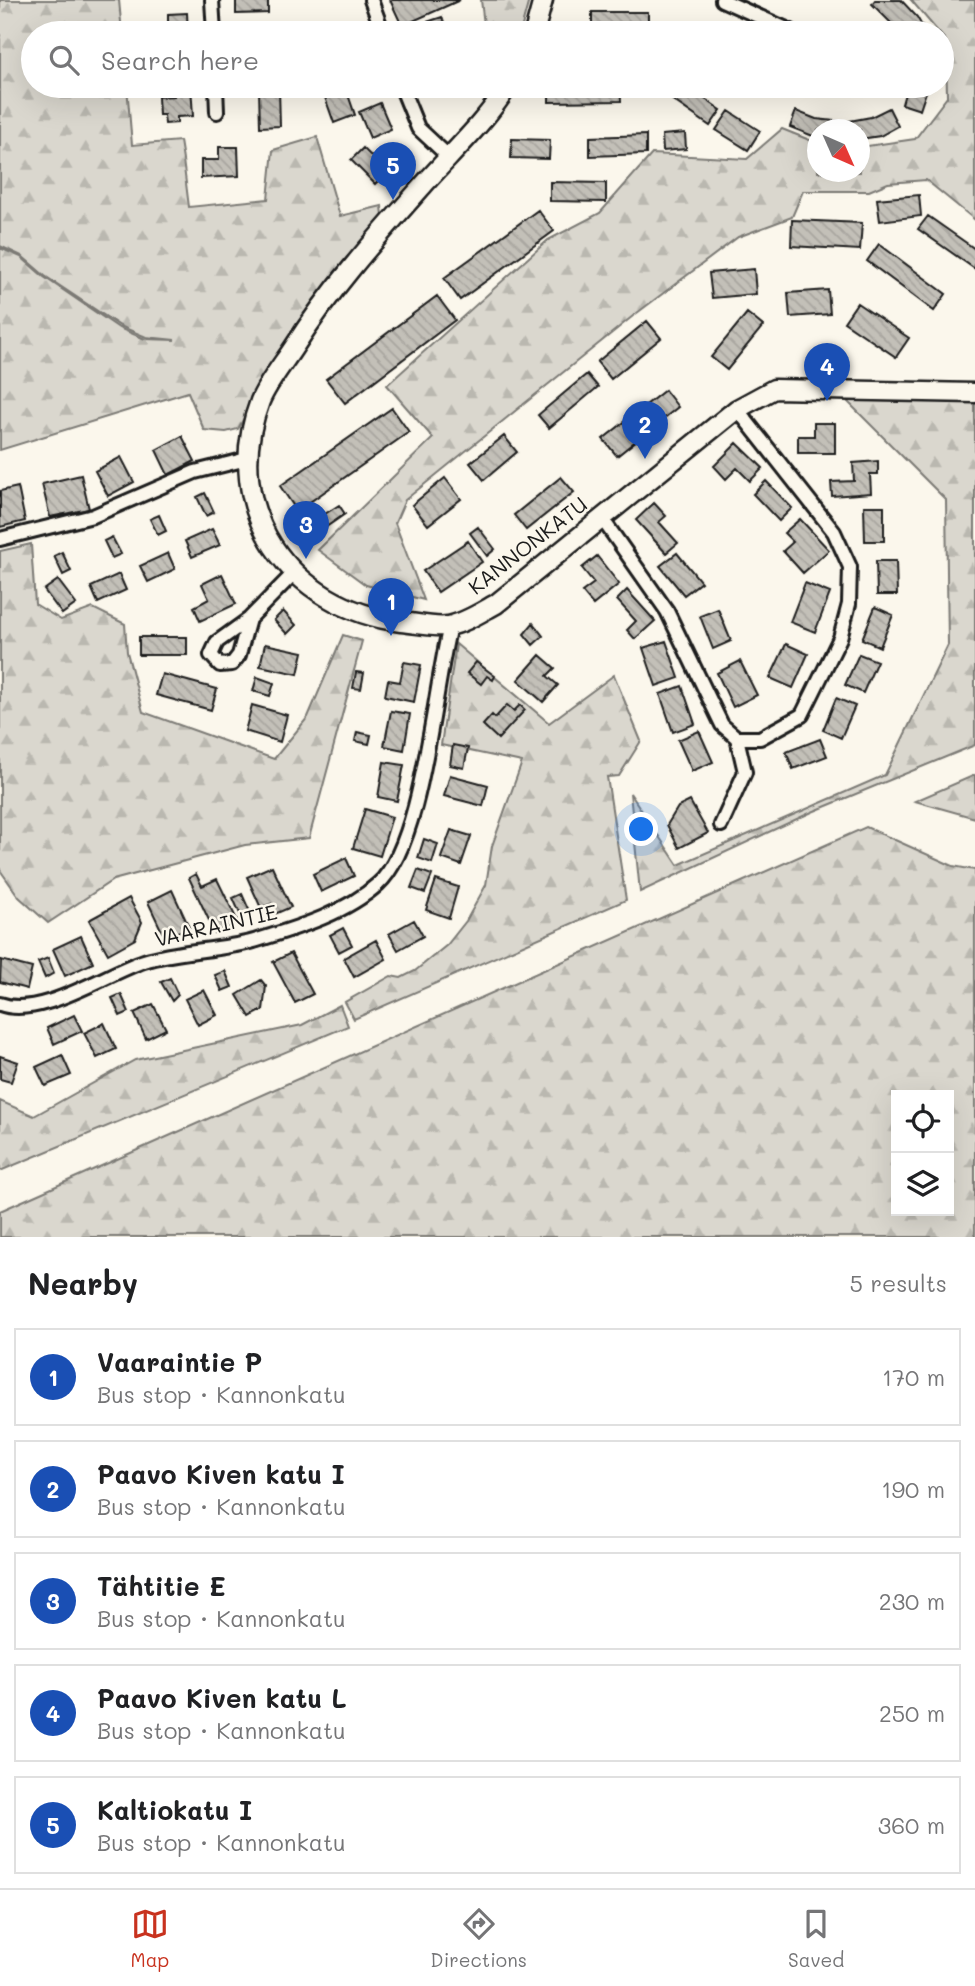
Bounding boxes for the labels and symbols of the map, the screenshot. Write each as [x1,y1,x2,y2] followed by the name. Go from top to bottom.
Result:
[807,119,870,182] north arrow
[370,142,416,200] pin: 5
[804,343,850,401] pin: 4
[622,401,668,459] pin: 2
[462,490,592,600] street label: KANNONKATU
[283,501,329,559] pin: 3
[368,578,414,636] pin: 1
[624,812,658,846] your location
[152,897,280,952] street label: VAARAINTIE

